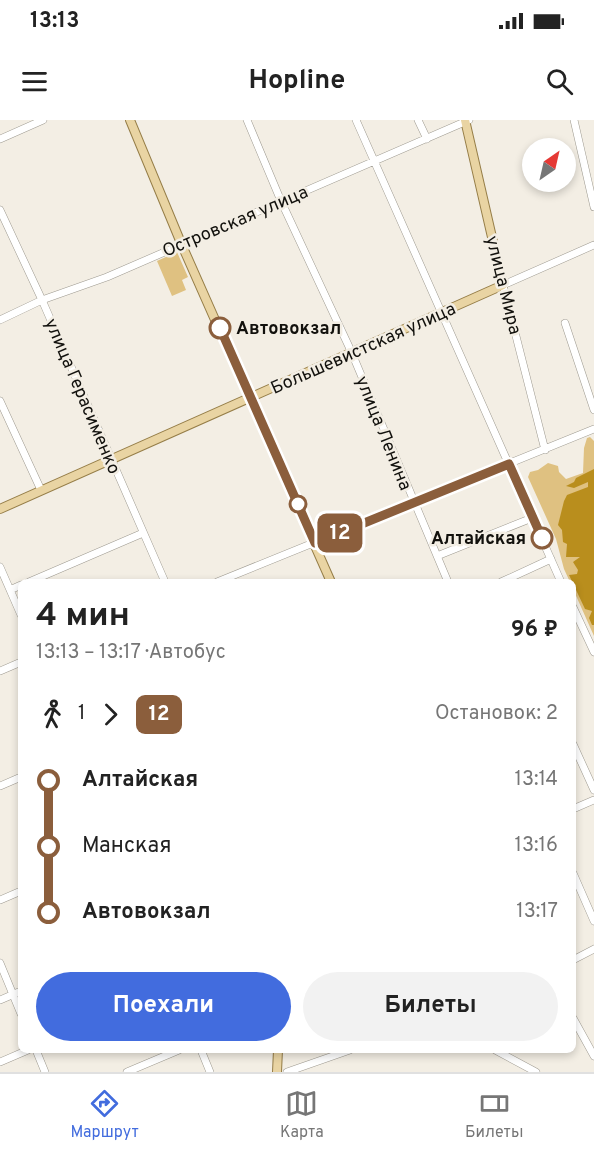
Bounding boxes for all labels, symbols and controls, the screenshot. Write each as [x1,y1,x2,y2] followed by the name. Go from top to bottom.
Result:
[30,8,79,35] text: 13:13
[249,64,345,98] text: Hopline
[18,65,51,98] icon: menu
[543,65,576,98] icon: search
[522,138,576,192] north arrow
[522,138,576,192] map controls
[159,181,312,263] street label: Островская улица
[479,234,526,337] street label: улица Мира
[267,298,460,401] street label: Большевистская улица
[38,315,125,478] street label: улица Герасименко
[209,317,231,339] marker: Автовокзал
[236,318,341,341] place label: Автовокзал
[349,373,416,494] street label: улица Ленина
[289,495,307,513] unlabelled marker
[313,514,367,552] line badge: 12
[329,520,351,547] text: 12
[531,527,553,549] marker: Алтайская
[431,528,526,551] place label: Алтайская
[36,596,130,638] text: 4 мин
[511,617,558,644] text: 96 ₽
[36,640,226,666] text: 13:13 – 13:17 · Автобус
[36,698,69,731] icon: walk
[94,698,127,731] icon: forward
[78,701,85,727] text: 1
[148,701,170,728] text: 12
[435,701,558,727] text: Остановок: 2
[82,767,198,794] text: Алтайская
[515,767,558,793] text: 13:14
[82,833,171,860] text: Манская
[515,833,558,859] text: 13:16
[82,899,211,926] text: Автовокзал
[516,899,558,925] text: 13:17
[36,972,291,1041] button: Поехали
[303,972,558,1041] button: Билеты
[71,1087,139,1143] tab: Маршрут
[280,1087,324,1143] tab: Карта
[465,1087,523,1143] tab: Билеты

